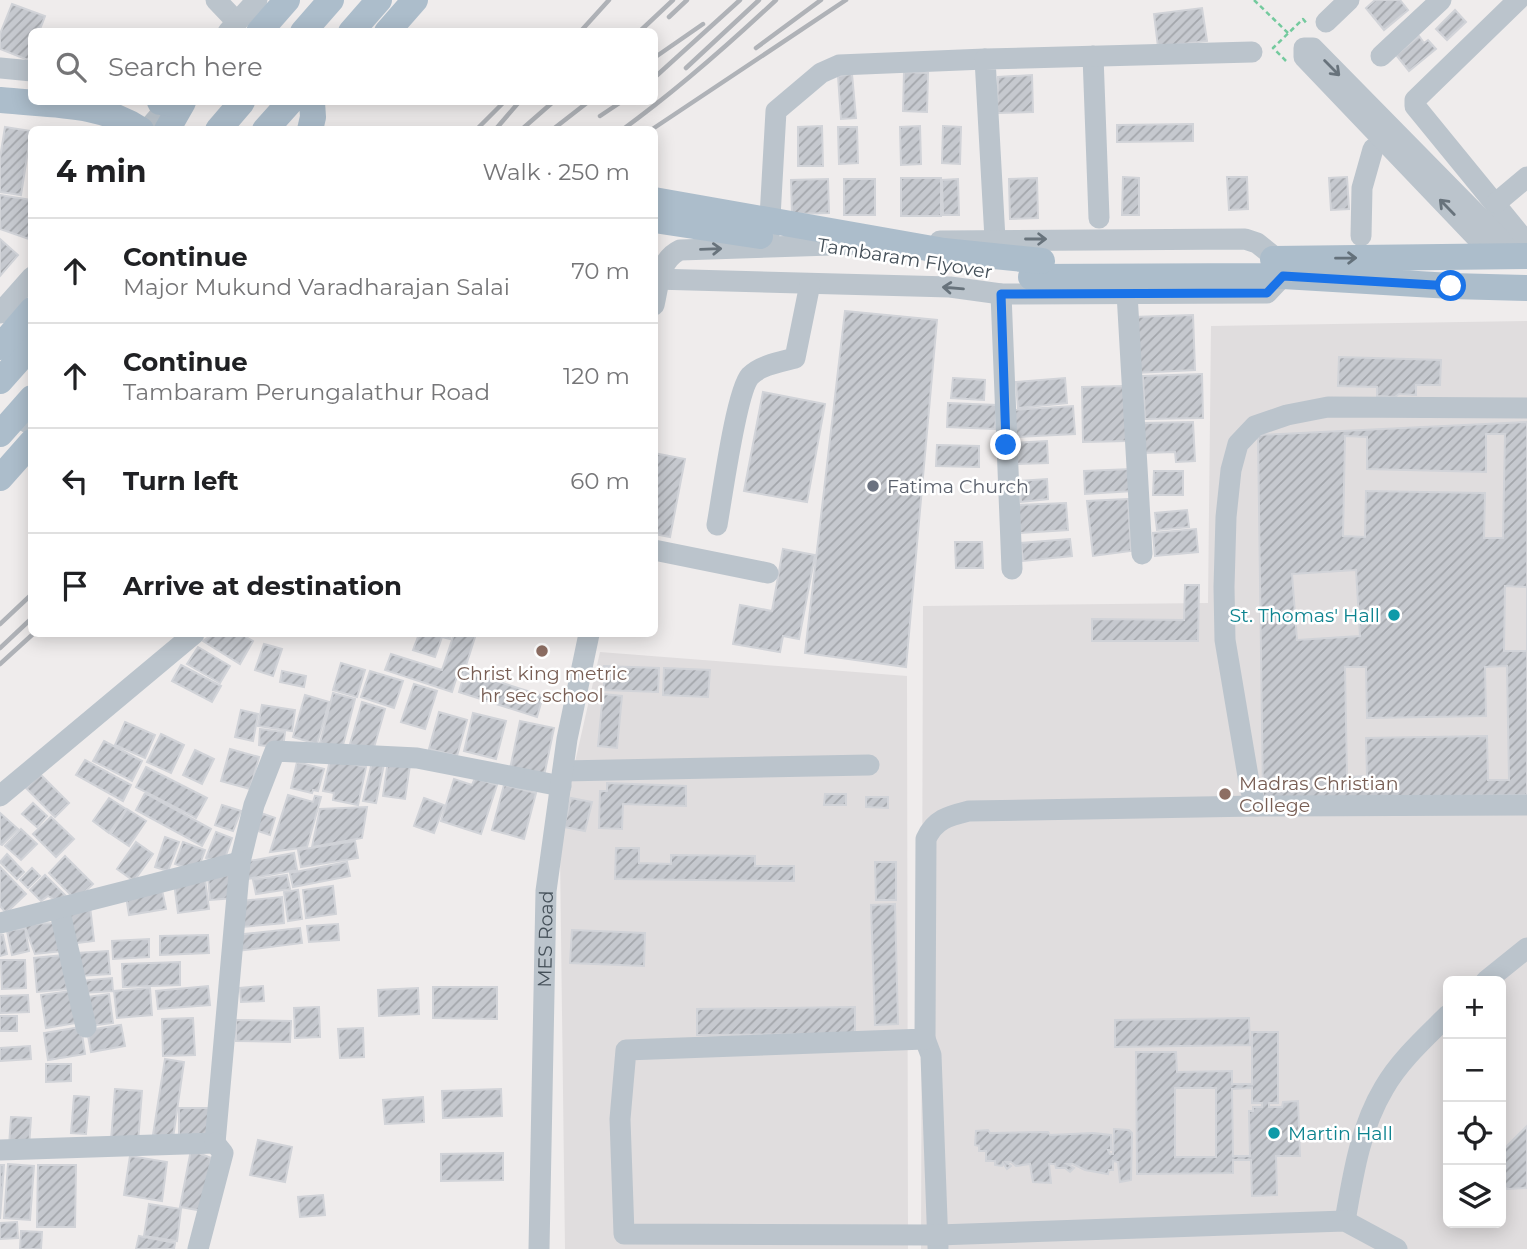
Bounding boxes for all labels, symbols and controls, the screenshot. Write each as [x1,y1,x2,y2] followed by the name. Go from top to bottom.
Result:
[28,28,658,105] search box
[52,48,90,86] icon: search
[108,51,263,83] text: Search here
[1324,59,1341,76] one-way arrow
[56,153,146,190] text: 4 min
[483,158,630,186] text: Walk · 250 m
[1438,199,1455,216] one-way arrow
[1024,232,1047,246] one-way arrow
[816,233,994,284] street label: Tambaram Flyover
[123,241,248,273] text: Continue
[699,242,722,256] one-way arrow
[1334,251,1357,265] one-way arrow
[56,252,94,290] icon: ahead
[571,257,630,285] text: 70 m
[1435,270,1466,301] route start
[123,273,510,301] text: Major Mukund Varadharajan Salai
[942,281,965,294] one-way arrow
[123,346,248,378] text: Continue
[56,357,94,395] icon: ahead
[563,362,630,390] text: 120 m
[123,378,490,406] text: Tambaram Perungalathur Road
[990,429,1021,460] route end
[56,462,94,500] icon: left
[123,465,239,497] text: Turn left
[570,467,630,495] text: 60 m
[887,475,1029,498] place label: Fatima Church
[865,478,881,494] marker: Fatima Church
[56,567,94,605] icon: arrive
[123,570,402,602] text: Arrive at destination
[1229,604,1380,627] place label: St. Thomas' Hall
[1386,607,1402,623] marker: St. Thomas' Hall
[534,643,550,659] marker: Christ king metric hr sec school
[457,662,627,707] place label: Christ king metric hr sec school
[1239,772,1399,817] place label: Madras Christian College
[1217,786,1233,802] marker: Madras Christian College
[533,890,558,988] street label: MES Road
[1443,976,1506,1228] map controls
[1443,976,1506,1039] button: +
[1443,1039,1506,1102] button: −
[1443,1102,1506,1165] button: locate
[1288,1122,1393,1145] place label: Martin Hall
[1266,1125,1282,1141] marker: Martin Hall
[1443,1165,1506,1228] button: layers

